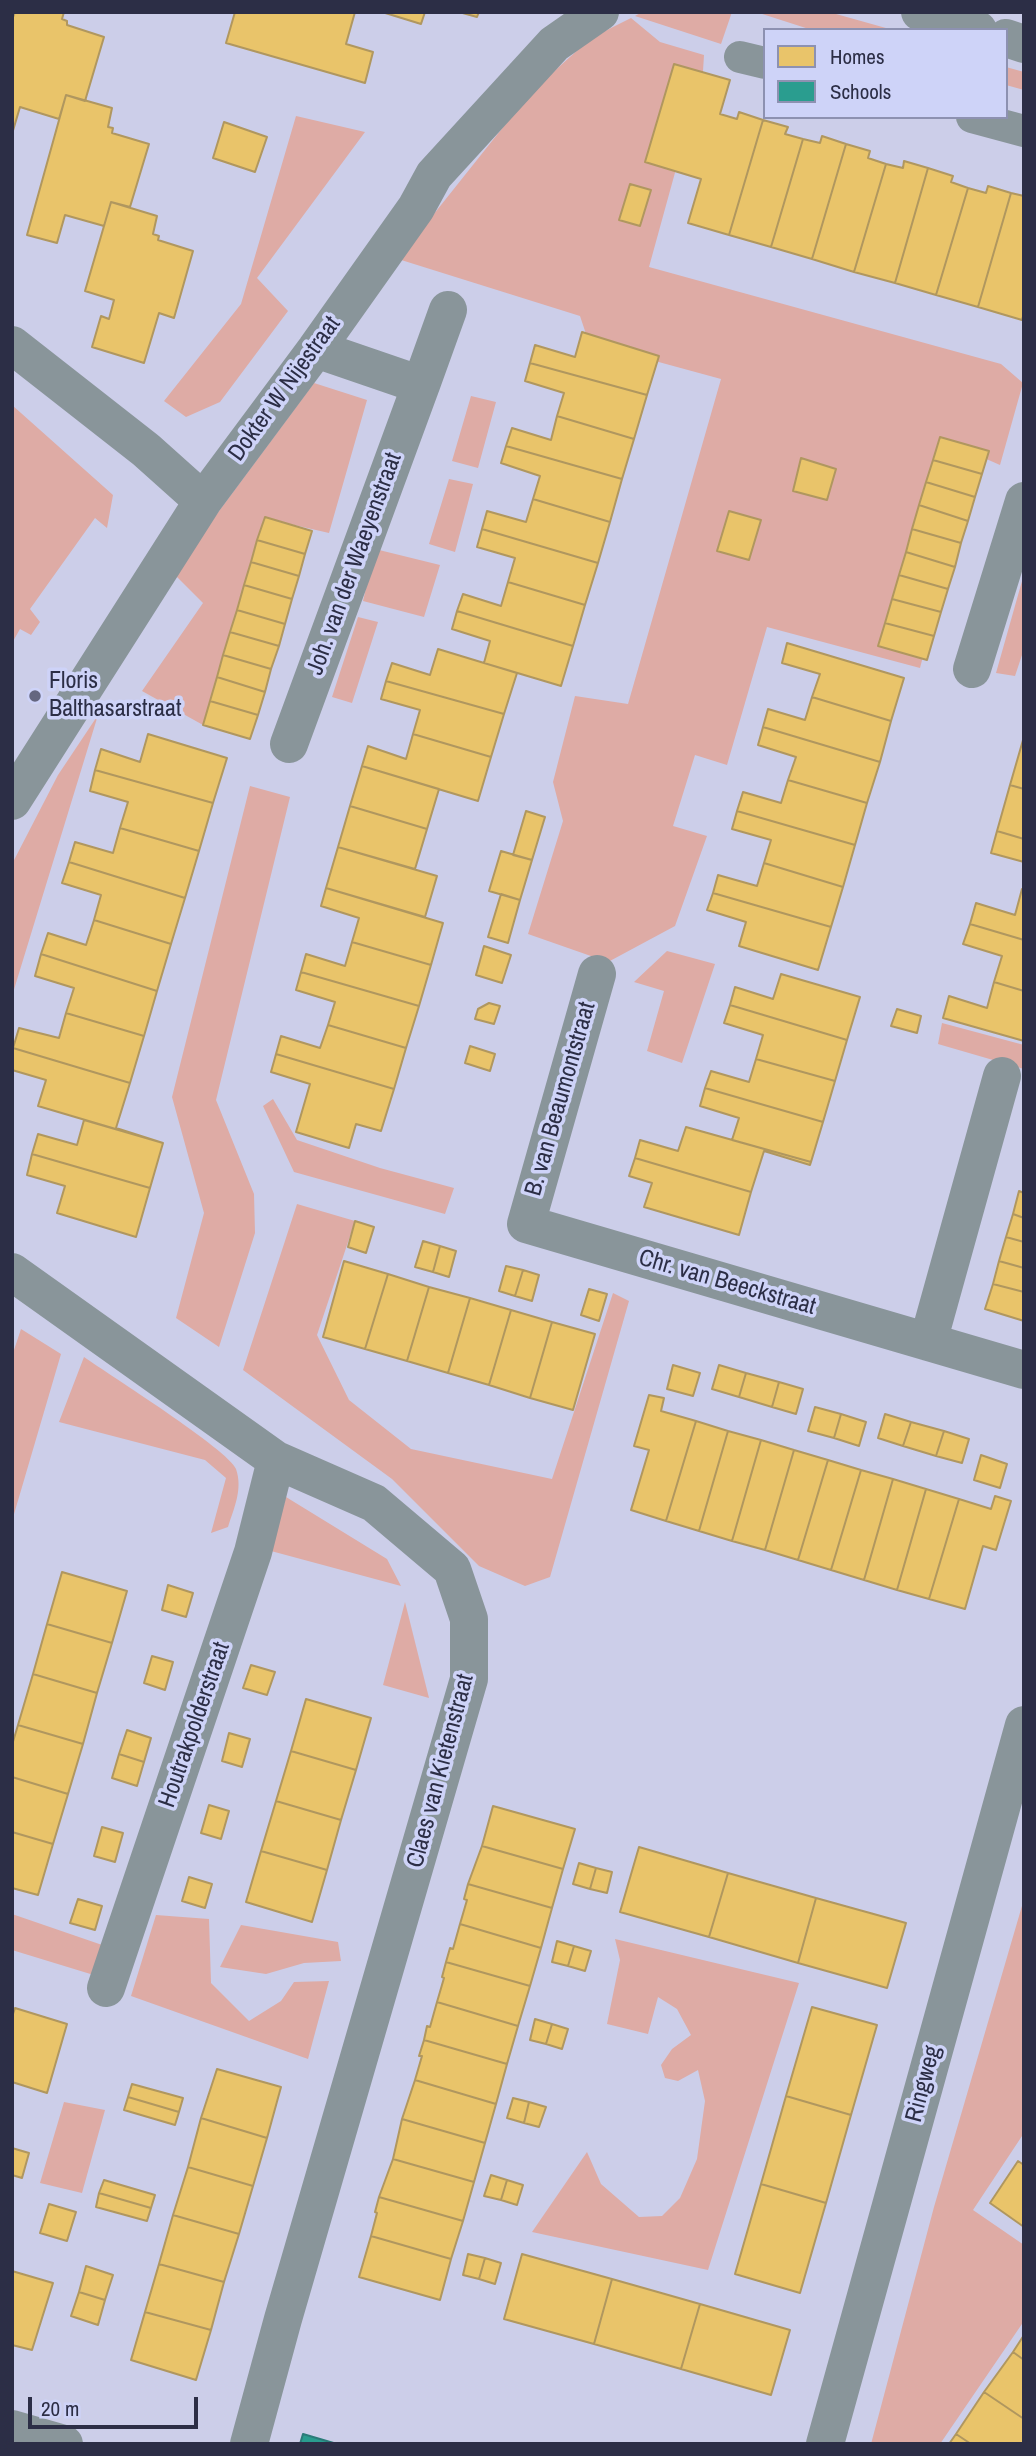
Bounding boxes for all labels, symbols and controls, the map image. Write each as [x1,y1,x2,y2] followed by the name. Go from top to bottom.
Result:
[763,28,1008,119] legend
[830,42,885,71] text: Homes
[830,77,891,106] text: Schools
[223,311,347,467] street label: Dokter W Nijestraat
[301,449,409,679] street label: Joh. van der Waeyenstraat
[49,668,181,724] place label: Floris Balthasarstraat
[27,688,43,704] marker: Floris Balthasarstraat
[520,999,602,1199] street label: B. van Beaumontstraat
[635,1244,819,1322] street label: Chr. van Beeckstraat
[153,1639,237,1811] street label: Houtrakpolderstraat
[401,1671,481,1871] street label: Claes van Kietenstraat
[900,2043,948,2125] street label: Ringweg
[32,2382,201,2426] scale bar
[41,2394,79,2423] text: 20 m

